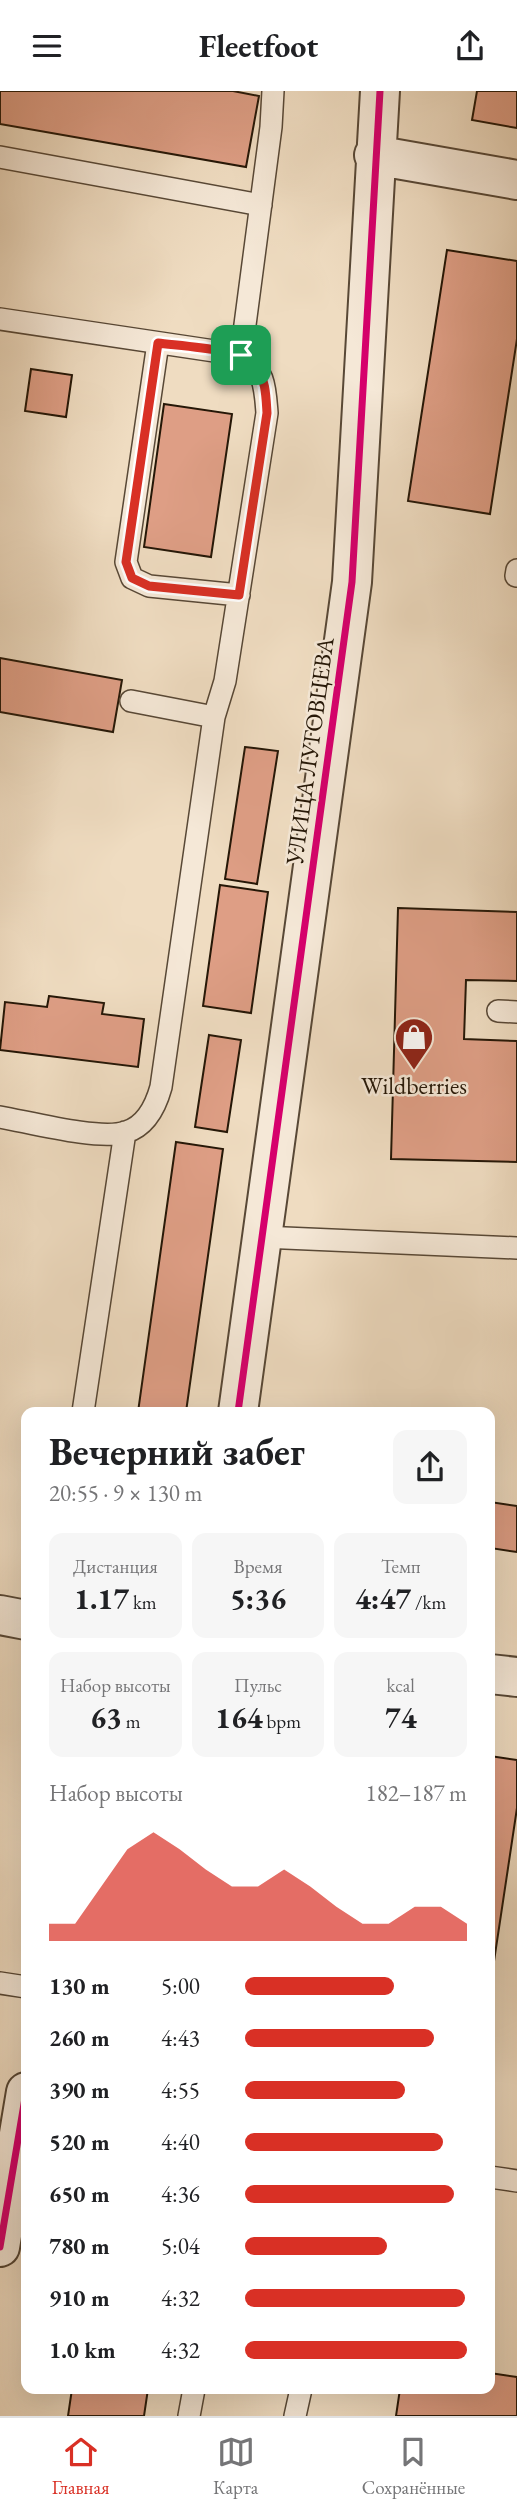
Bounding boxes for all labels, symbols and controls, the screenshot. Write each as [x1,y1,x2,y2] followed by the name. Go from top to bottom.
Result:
[199,25,318,67] text: Fleetfoot
[28,27,66,65] icon: menu
[451,27,489,65] icon: share
[211,325,271,385] pin
[222,336,260,374] icon: arrive
[278,635,341,868] street label: УЛИЦА ЛУГОВЦЕВА
[393,1016,435,1071] shop icon: Wildberries
[361,1070,467,1101] place label: Wildberries
[49,1427,305,1476] text: Вечерний забег
[393,1430,467,1504] button: share
[49,1478,202,1508] text: 20:55 · 9 × 130 m
[73,1554,158,1579] text: Дистанция
[234,1554,282,1579] text: Время
[381,1554,420,1579] text: Темп
[74,1579,129,1618] text: 1.17
[230,1579,286,1618] text: 5:36
[355,1579,411,1618] text: 4:47
[129,1590,157,1615] text: km
[411,1590,446,1615] text: /km
[60,1673,171,1698] text: Набор высоты
[234,1673,282,1698] text: Пульс
[386,1673,415,1698] text: kcal
[90,1698,122,1737] text: 63
[215,1698,263,1737] text: 164
[385,1698,417,1737] text: 74
[122,1709,141,1734] text: m
[263,1709,301,1734] text: bpm
[49,1778,183,1808] text: Набор высоты
[366,1778,467,1808] text: 182–187 m
[49,1971,110,2001] text: 130 m
[161,1971,200,2001] text: 5:00
[49,2023,110,2053] text: 260 m
[161,2023,200,2053] text: 4:43
[49,2075,110,2105] text: 390 m
[161,2075,200,2105] text: 4:55
[49,2127,110,2157] text: 520 m
[161,2127,200,2157] text: 4:40
[49,2179,110,2209] text: 650 m
[161,2179,200,2209] text: 4:36
[49,2231,110,2261] text: 780 m
[161,2231,200,2261] text: 5:04
[49,2283,110,2313] text: 910 m
[161,2283,200,2313] text: 4:32
[49,2335,116,2365] text: 1.0 km
[161,2335,200,2365] text: 4:32
[52,2433,110,2500] tab: Главная
[213,2433,258,2500] tab: Карта
[362,2433,465,2500] tab: Сохранённые

